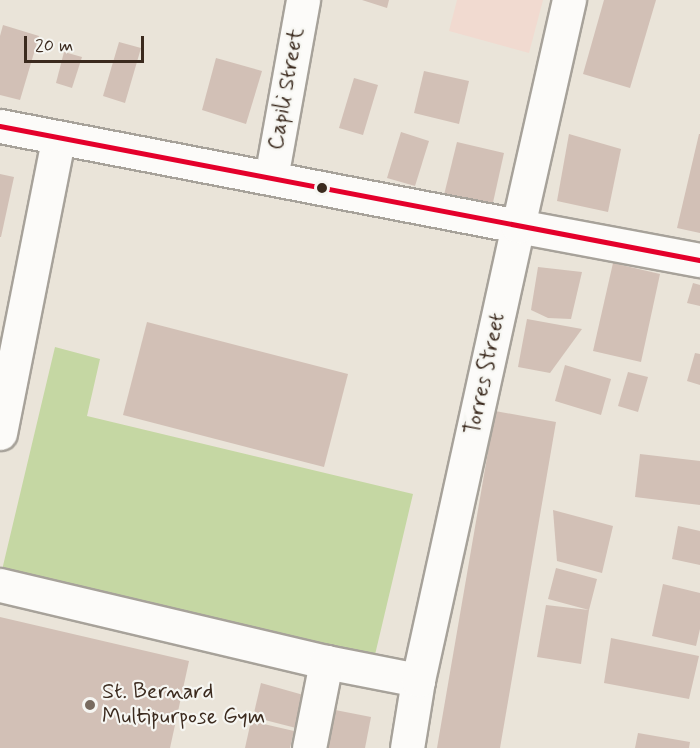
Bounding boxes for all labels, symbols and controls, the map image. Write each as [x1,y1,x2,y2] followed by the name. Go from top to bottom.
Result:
[27,24,147,62] scale bar
[263,26,311,152] street label: Capili Street
[35,34,73,58] text: 20 m
[316,182,328,194] unlabelled marker
[460,309,512,439] street label: Torres Street
[102,679,273,730] place label: St. Bernard Multipurpose Gym
[83,698,97,712] marker: St. Bernard Multipurpose Gym

